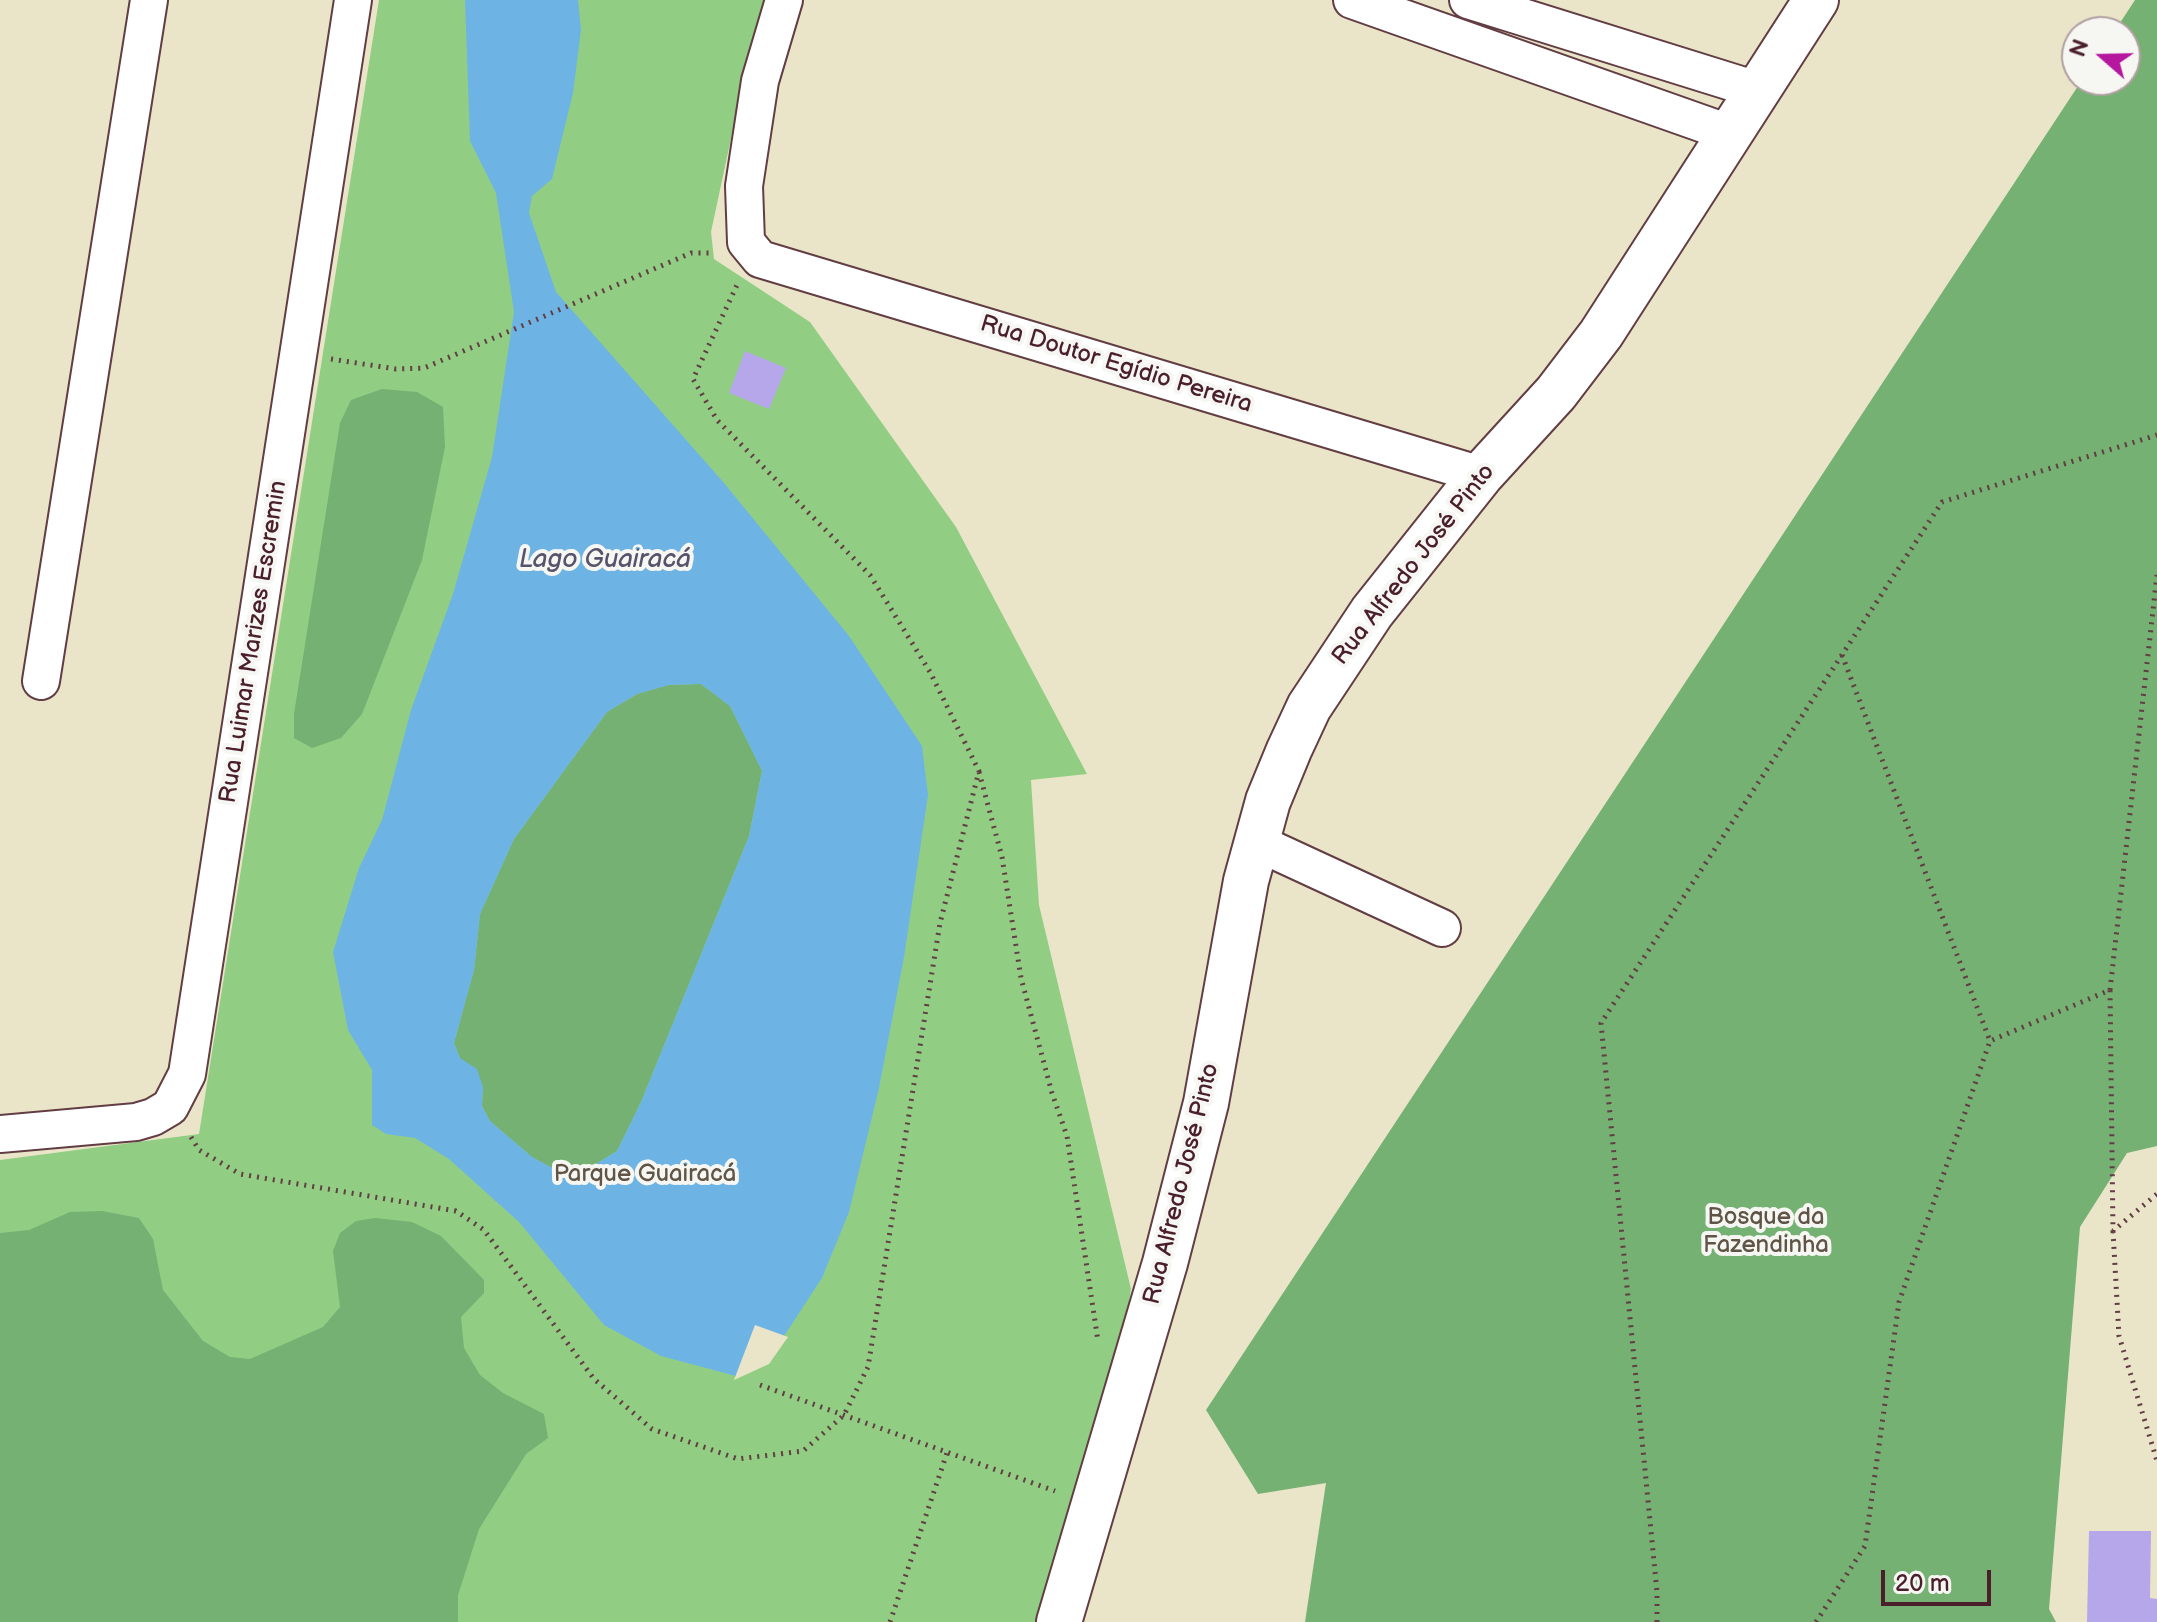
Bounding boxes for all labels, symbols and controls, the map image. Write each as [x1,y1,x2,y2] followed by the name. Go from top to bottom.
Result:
[2061,16,2141,96] north arrow
[2064,36,2095,61] text: N
[977,310,1255,420] street label: Rua Doutor Egídio Pereira
[1327,459,1501,671] street label: Rua Alfredo José Pinto
[214,479,294,805] street label: Rua Luimar Marizes Escremin
[519,544,691,576] water label: Lago Guairacá
[1138,1061,1226,1307] street label: Rua Alfredo José Pinto
[554,1161,736,1189] park label: Parque Guairacá
[1703,1204,1829,1260] park label: Bosque da Fazendinha
[1885,1554,1995,1604] scale bar
[1895,1569,1950,1598] text: 20 m

